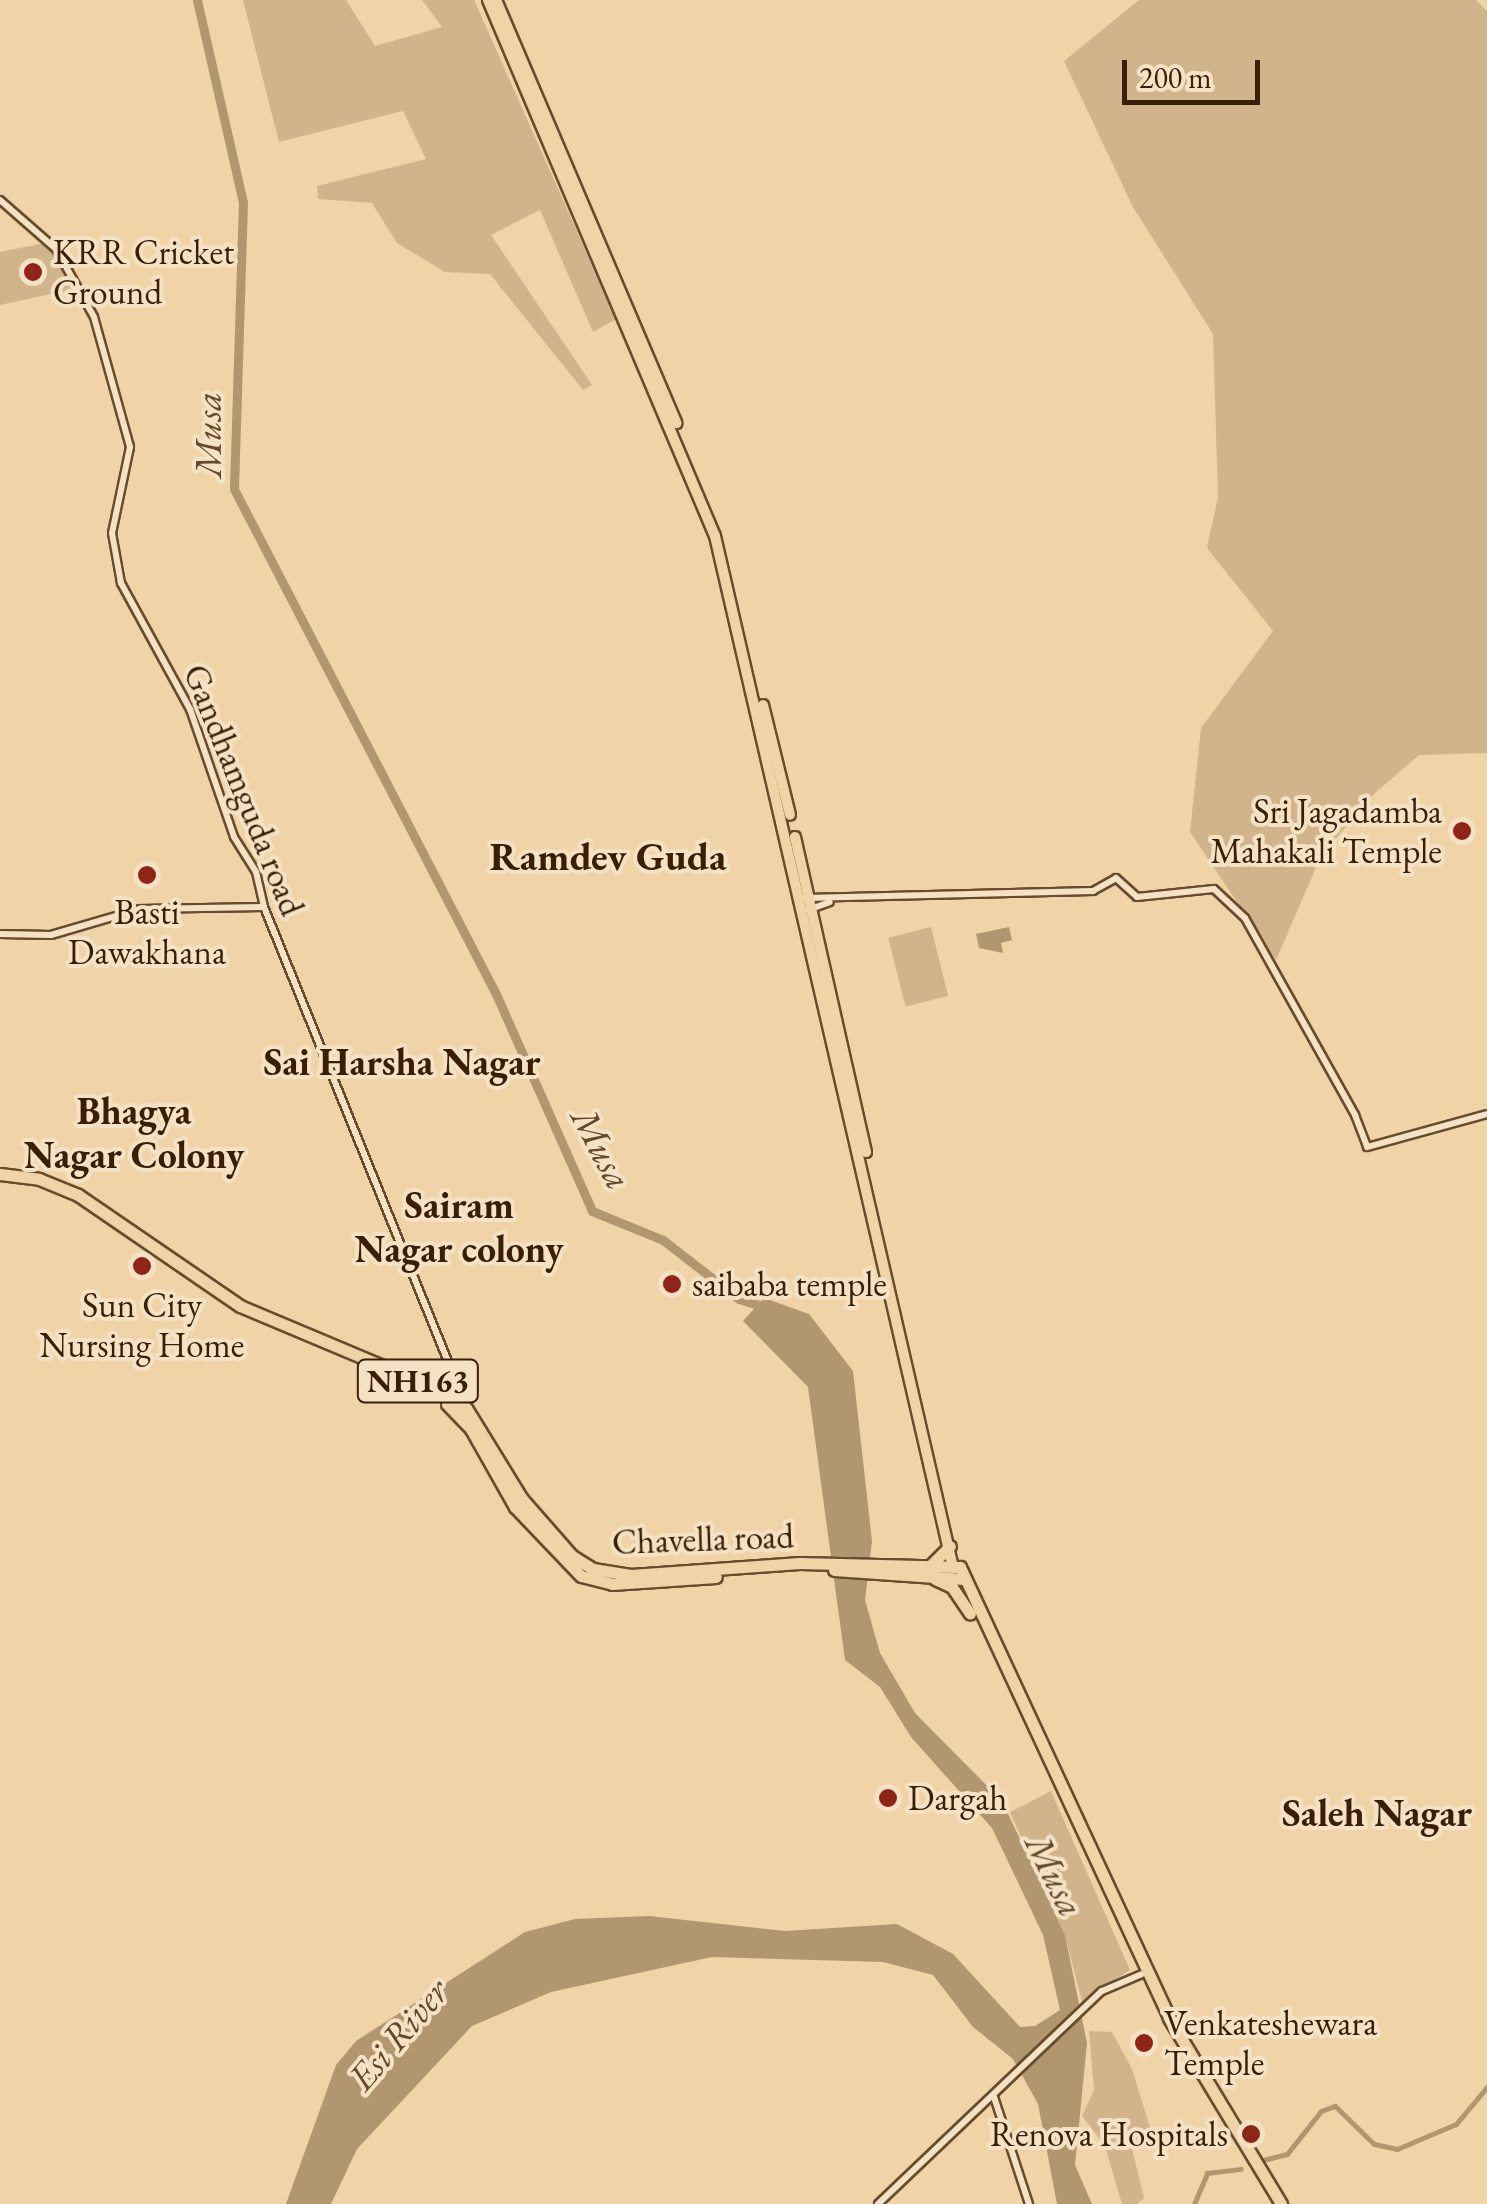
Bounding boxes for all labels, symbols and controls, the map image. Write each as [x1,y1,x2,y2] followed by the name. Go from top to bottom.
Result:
[1127,40,1264,102] scale bar
[1139,58,1212,97] text: 200 m
[53,231,234,313] place label: KRR Cricket Ground
[22,261,44,283] marker: KRR Cricket Ground
[185,392,231,478] water label: Musa
[174,658,314,922] street label: Gandhamguda road
[1211,790,1442,872] place label: Sri Jagadamba Mahakali Temple
[1451,820,1473,842] marker: Sri Jagadamba Mahakali Temple
[489,832,727,880] district label: Ramdev Guda
[136,864,158,886] marker: Basti Dawakhana
[68,891,226,973] place label: Basti Dawakhana
[263,1039,541,1085] district label: Sai Harsha Nagar
[24,1088,244,1178] district label: Bhagya Nagar Colony
[562,1099,642,1197] water label: Musa
[354,1182,564,1272] district label: Sairam Nagar colony
[129,1253,155,1279] marker: Sun City Nursing Home
[692,1263,887,1305] place label: saibaba temple
[661,1273,683,1295] marker: saibaba temple
[40,1284,244,1366] place label: Sun City Nursing Home
[356,1354,480,1408] road number: NH163
[611,1515,795,1563] street label: Chavella road
[908,1777,1007,1819] place label: Dargah
[877,1787,899,1809] marker: Dargah
[1282,1790,1472,1836] district label: Saleh Nagar
[1016,1826,1094,1924] water label: Musa
[338,1969,458,2099] water label: Esi River
[1164,2002,1377,2084] place label: Venkateshewara Temple
[1133,2032,1155,2054] marker: Venkateshewara Temple
[990,2113,1228,2155] place label: Renova Hospitals
[1238,2121,1264,2147] marker: Renova Hospitals

